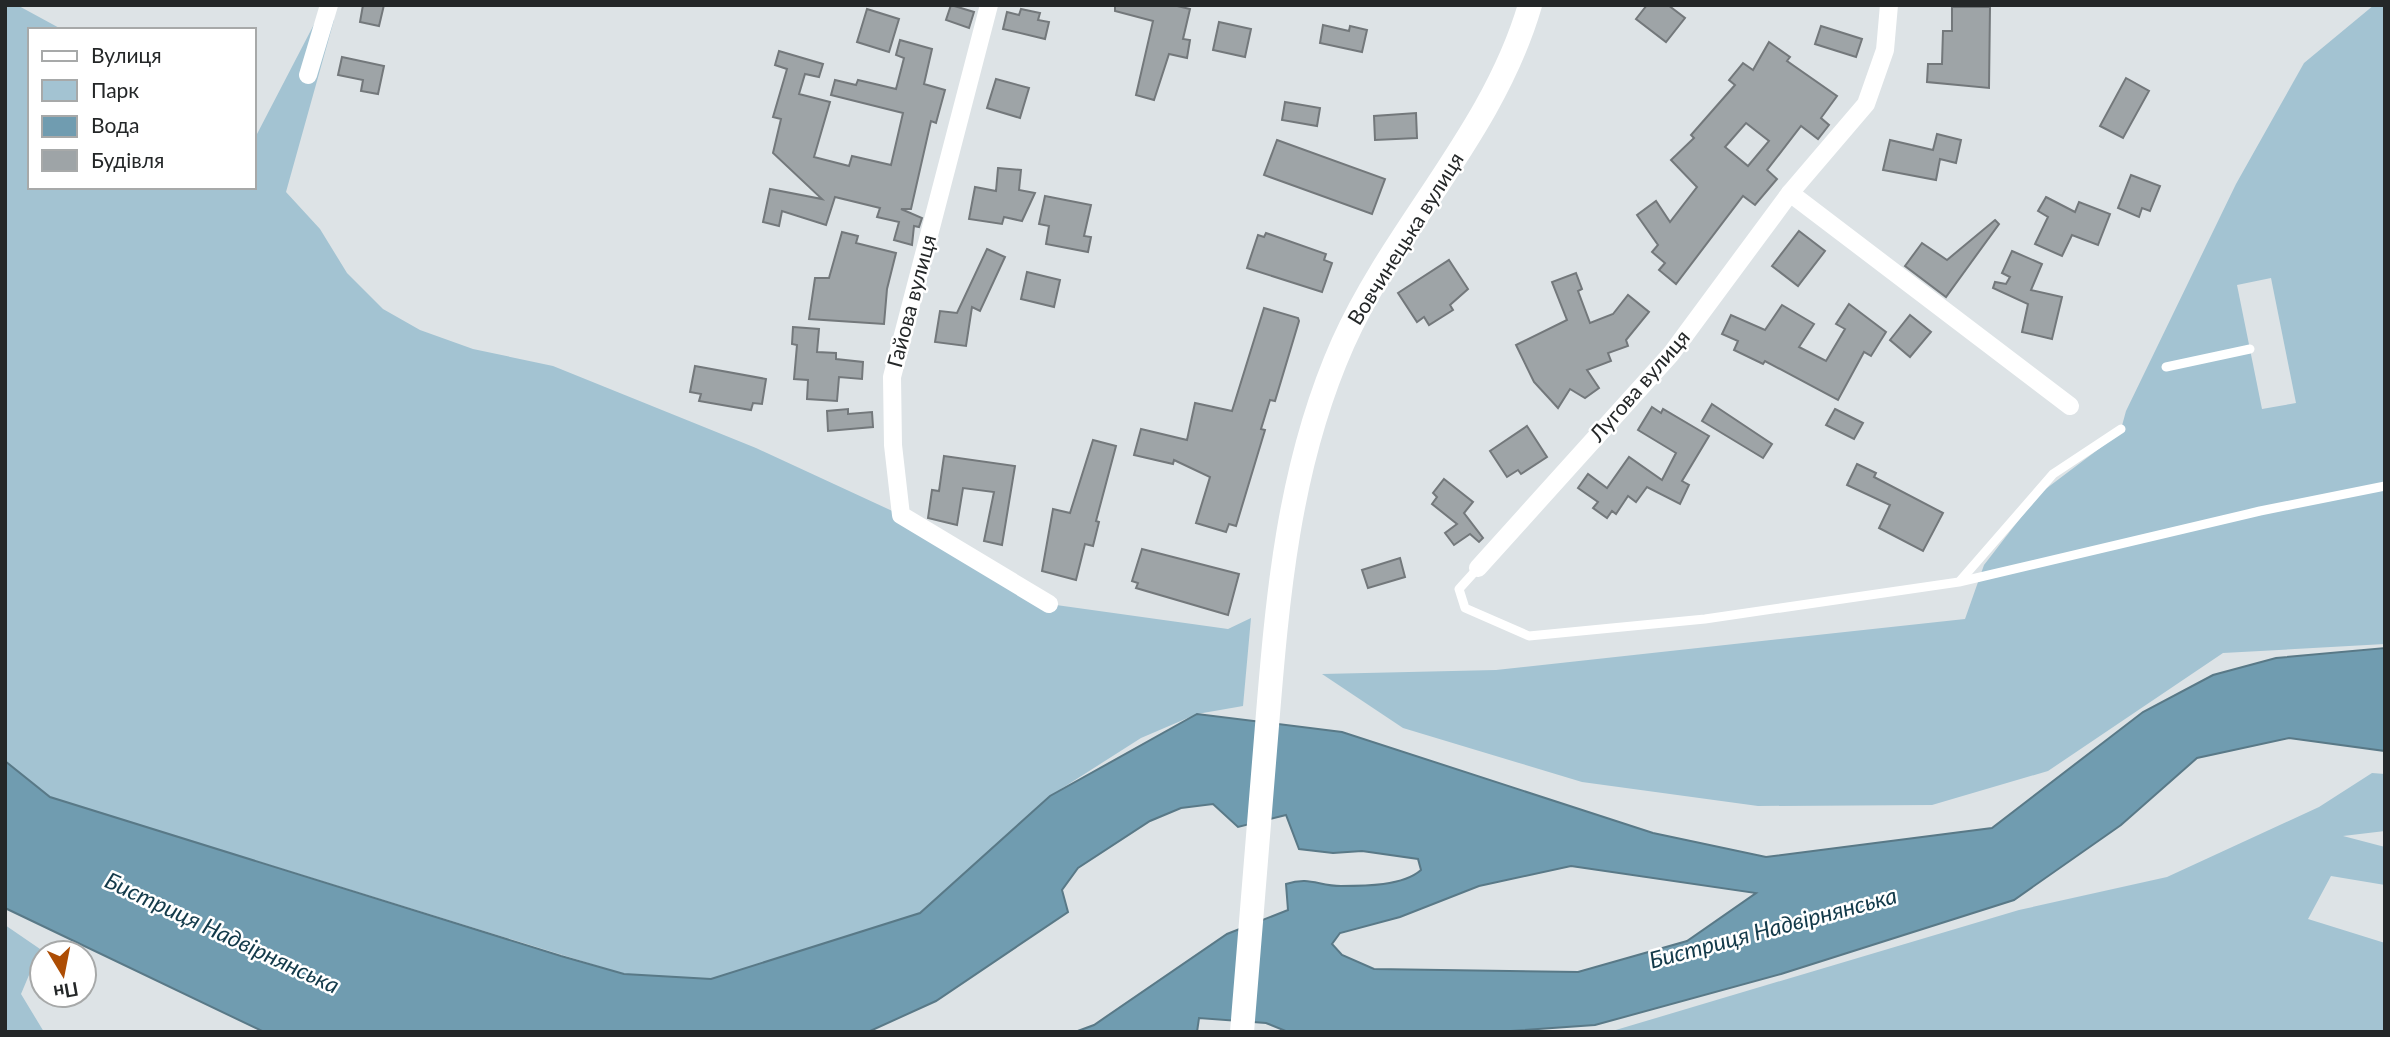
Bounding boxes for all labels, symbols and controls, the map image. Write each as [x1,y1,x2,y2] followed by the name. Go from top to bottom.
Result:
[28,28,256,189] legend
[91,42,162,67] text: Вулиця
[91,77,139,102] text: Парк
[91,112,139,137] text: Вода
[91,147,164,172] text: Будівля
[1342,147,1468,329] street label: Вовчинецька вулиця
[881,232,940,370] street label: Гайова вулиця
[1583,324,1694,447] street label: Лугова вулиця
[101,865,344,999] water label: Бистриця Надвірнянська
[1646,880,1900,974] water label: Бистриця Надвірнянська
[28,939,98,1009] north arrow
[52,978,80,1005] text: Пн

